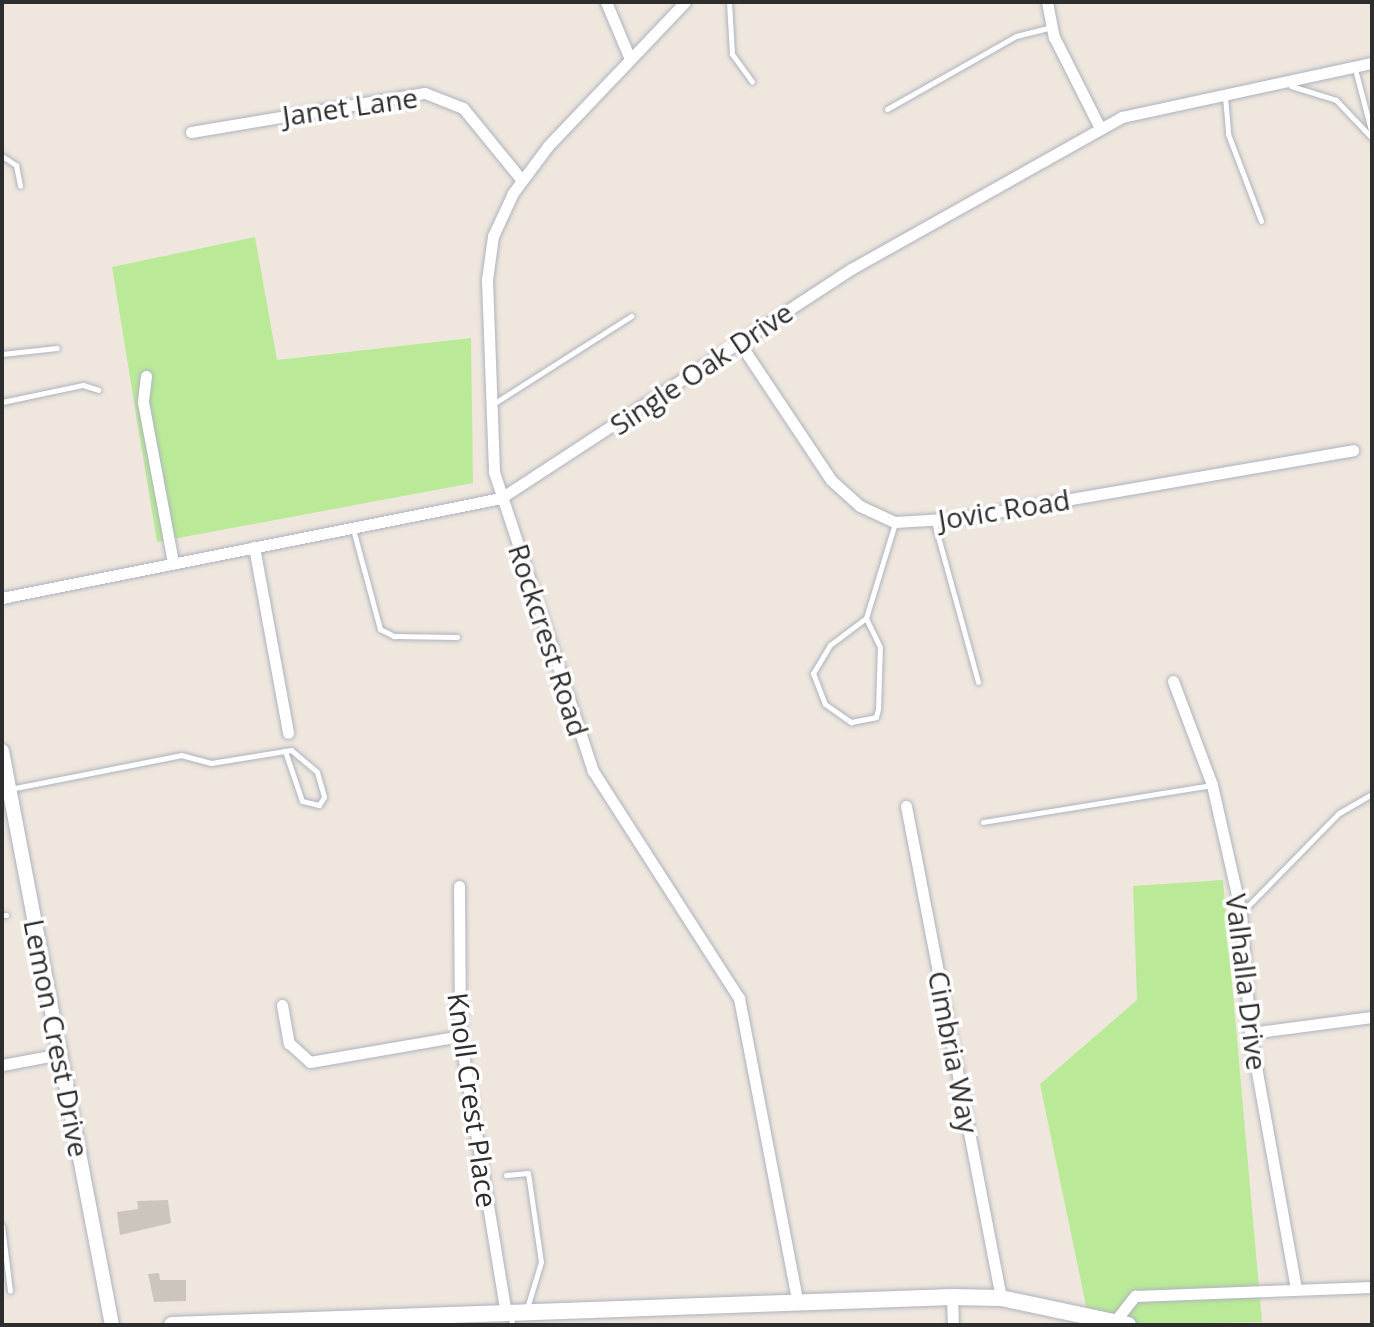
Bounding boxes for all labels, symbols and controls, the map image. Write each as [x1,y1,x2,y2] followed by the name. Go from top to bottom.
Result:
[280,80,420,132] street label: Janet Lane
[603,295,799,441] street label: Single Oak Drive
[936,482,1072,536] street label: Jovic Road
[502,540,596,740] street label: Rockcrest Road
[1220,892,1274,1072] street label: Valhalla Drive
[17,916,97,1160] street label: Lemon Crest Drive
[922,968,986,1136] street label: Cimbria Way
[441,990,505,1210] street label: Knoll Crest Place

